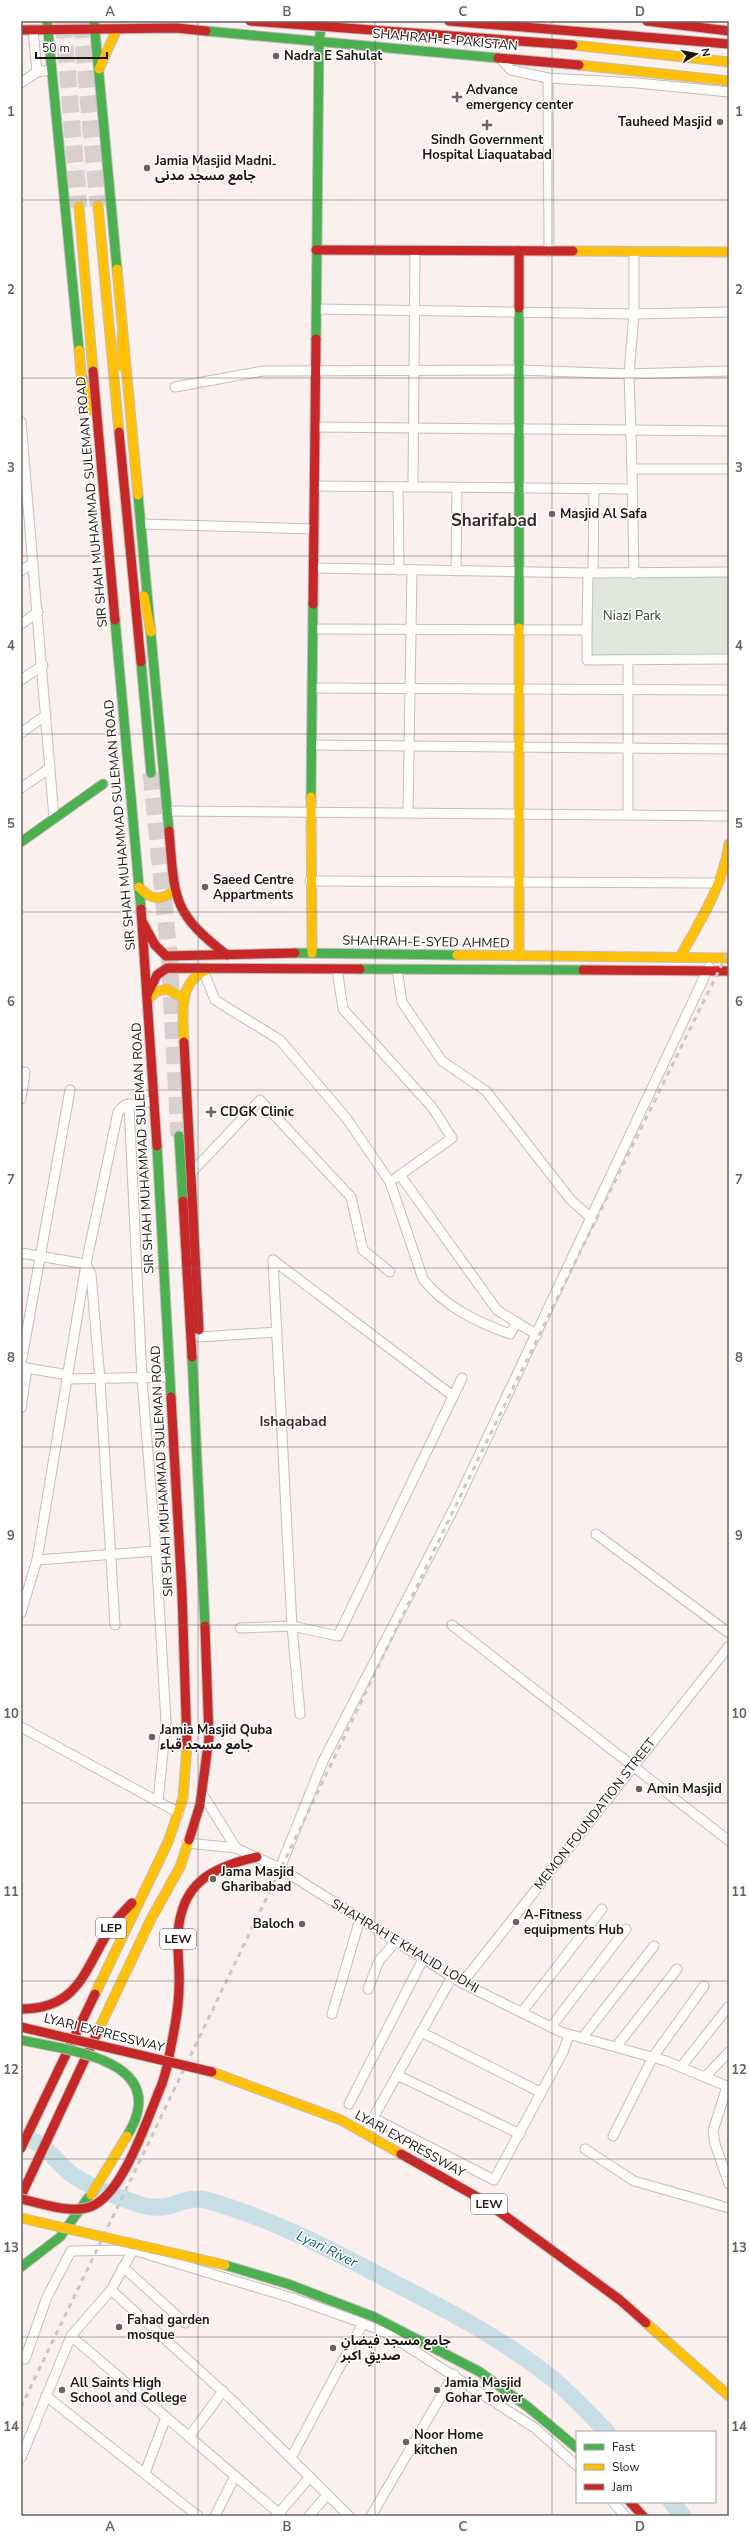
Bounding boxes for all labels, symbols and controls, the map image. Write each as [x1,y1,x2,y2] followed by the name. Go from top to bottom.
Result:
[105,3,115,21] text: A
[283,3,292,21] text: B
[459,3,468,21] text: C
[635,3,645,21] text: D
[372,25,518,55] street label: SHAHRAH-E-PAKISTAN
[36,34,107,60] scale bar
[676,34,716,74] north arrow
[42,40,70,56] text: 50 m
[284,47,383,65] place label: Nadra E Sahulat
[697,47,713,58] text: N
[271,51,281,61] marker: Nadra E Sahulat
[466,81,574,114] place label: Advance emergency center
[451,91,463,103] marker: Advance emergency center
[7,103,15,121] text: 1
[735,103,743,121] text: 1
[618,113,712,131] place label: Tauheed Masjid
[715,117,725,127] marker: Tauheed Masjid
[481,119,493,131] marker: Sindh Government Hospital Liaquatabad
[422,131,552,164] place label: Sindh Government Hospital Liaquatabad
[154,152,276,185] place label: Jamia Masjid Madni۔ جامع مسجد مدنی
[142,163,152,173] marker: Jamia Masjid Madni۔ جامع مسجد مدنی
[7,281,15,299] text: 2
[735,281,743,299] text: 2
[72,376,112,628] street label: SIR SHAH MUHAMMAD SULEMAN ROAD
[7,459,15,477] text: 3
[735,459,743,477] text: 3
[560,505,647,523] place label: Masjid Al Safa
[451,509,537,532] district label: Sharifabad
[547,509,557,519] marker: Masjid Al Safa
[603,607,661,625] park label: Niazi Park
[7,637,15,655] text: 4
[735,637,743,655] text: 4
[100,699,140,951] street label: SIR SHAH MUHAMMAD SULEMAN ROAD
[7,815,15,833] text: 5
[735,815,743,833] text: 5
[213,871,294,904] place label: Saeed Centre Appartments
[200,882,210,892] marker: Saeed Centre Appartments
[342,932,510,952] street label: SHAHRAH-E-SYED AHMED
[7,993,15,1011] text: 6
[735,993,743,1011] text: 6
[127,1022,159,1274] street label: SIR SHAH MUHAMMAD SULEMAN ROAD
[220,1103,294,1121] place label: CDGK Clinic
[205,1106,217,1118] marker: CDGK Clinic
[7,1171,15,1189] text: 7
[735,1171,743,1189] text: 7
[146,1345,178,1597] street label: SIR SHAH MUHAMMAD SULEMAN ROAD
[7,1349,15,1367] text: 8
[735,1349,743,1367] text: 8
[259,1412,327,1431] district label: Ishaqabad
[7,1527,15,1545] text: 9
[735,1527,743,1545] text: 9
[3,1705,19,1723] text: 10
[731,1705,747,1723] text: 10
[159,1721,272,1754] place label: Jamia Masjid Quba جامع مسجد قباء
[147,1732,157,1742] marker: Jamia Masjid Quba جامع مسجد قباء
[530,1734,660,1894] street label: MEMON FOUNDATION STREET
[647,1780,722,1798] place label: Amin Masjid
[634,1784,644,1794] marker: Amin Masjid
[220,1863,294,1896] place label: Jama Masjid Gharibabad
[208,1874,218,1884] marker: Jama Masjid Gharibabad
[3,1883,19,1901] text: 11
[731,1883,747,1901] text: 11
[328,1895,482,1997] street label: SHAHRAH E KHALID LODHI
[524,1906,624,1939] place label: A-Fitness equipments Hub
[253,1915,294,1933] place label: Baloch
[511,1917,521,1927] marker: A-Fitness equipments Hub
[96,1918,126,1938] road number: LEP
[297,1919,307,1929] marker: Baloch
[160,1929,196,1949] road number: LEW
[42,2009,166,2057] street label: LYARI EXPRESSWAY
[3,2061,19,2079] text: 12
[731,2061,747,2079] text: 12
[352,2106,469,2182] street label: LYARI EXPRESSWAY
[471,2194,507,2214] road number: LEW
[293,2226,361,2272] water label: Lyari River
[3,2239,19,2257] text: 13
[731,2239,747,2257] text: 13
[127,2311,210,2344] place label: Fahad garden mosque
[114,2322,124,2332] marker: Fahad garden mosque
[340,2332,451,2367] place label: جامع مسجد فیضانِ صدیقِ اکبر
[328,2343,338,2353] marker: جامع مسجد فیضانِ صدیقِ اکبر
[70,2374,187,2407] place label: All Saints High School and College
[444,2374,524,2407] place label: Jamia Masjid Gohar Tower
[57,2385,67,2395] marker: All Saints High School and College
[432,2385,442,2395] marker: Jamia Masjid Gohar Tower
[3,2418,19,2436] text: 14
[731,2418,747,2436] text: 14
[414,2426,483,2459] place label: Noor Home kitchen
[576,2431,716,2503] legend
[401,2437,411,2447] marker: Noor Home kitchen
[612,2439,635,2455] text: Fast
[612,2459,640,2475] text: Slow
[611,2479,633,2495] text: Jam
[105,2518,115,2536] text: A
[283,2518,292,2536] text: B
[459,2518,468,2536] text: C
[635,2518,645,2536] text: D

